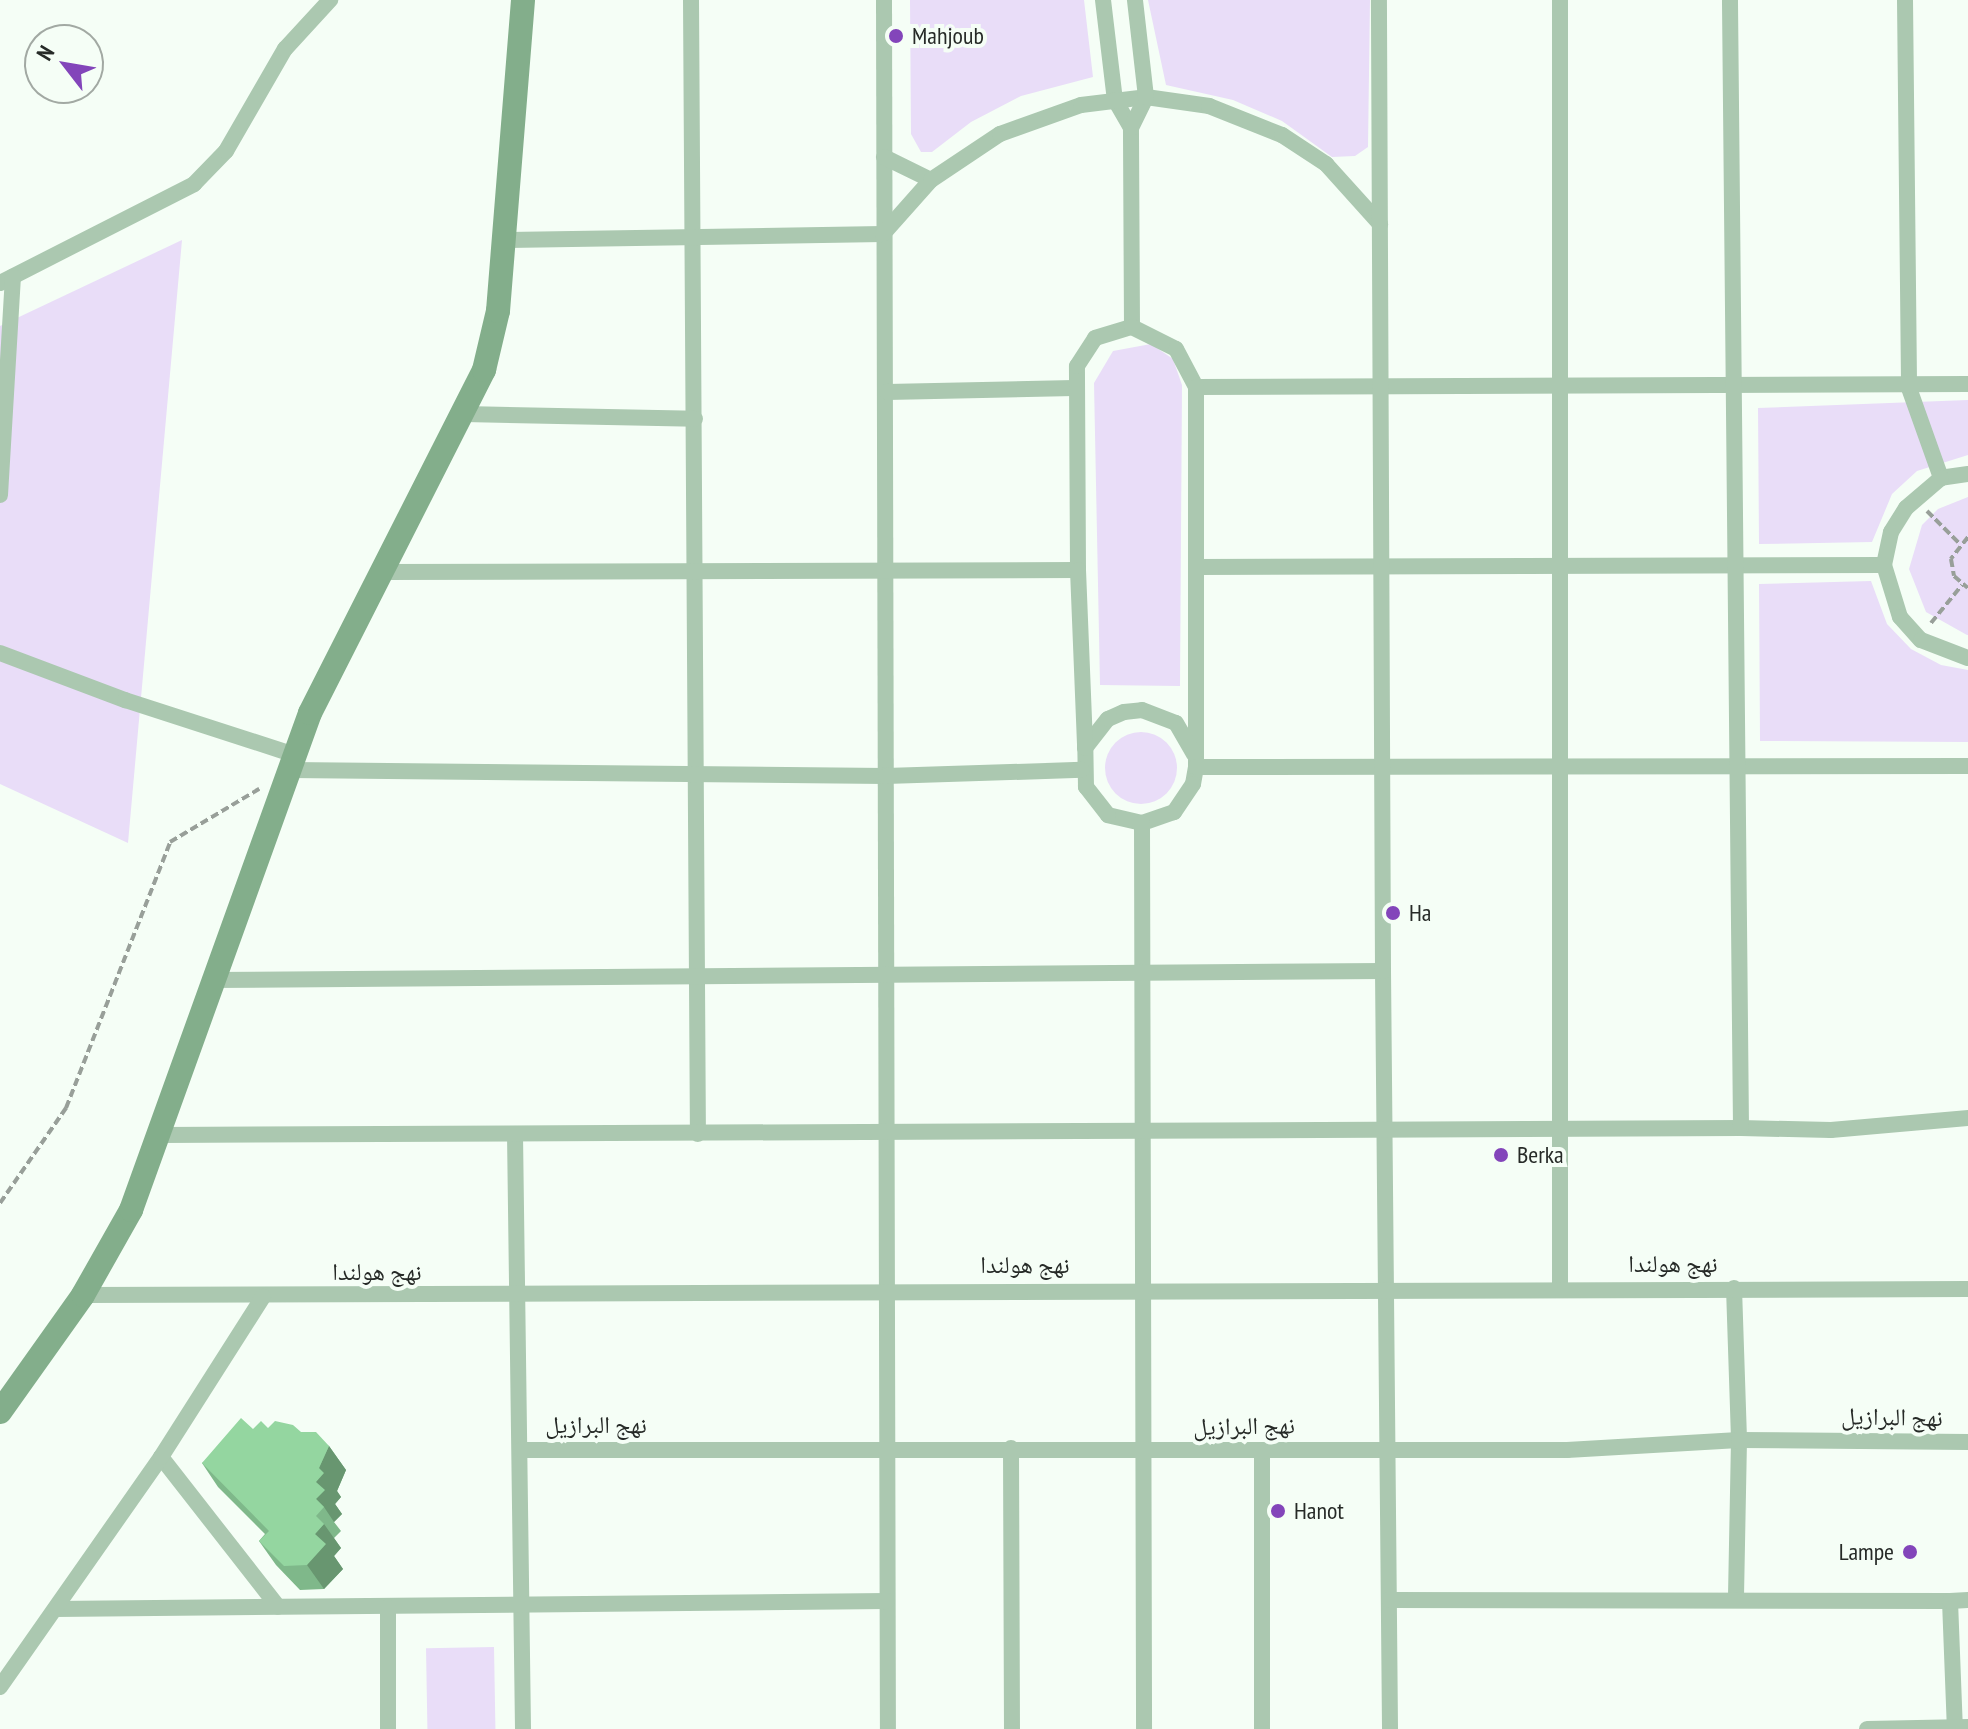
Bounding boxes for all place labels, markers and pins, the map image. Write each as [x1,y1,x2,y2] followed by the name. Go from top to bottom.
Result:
[912,22,984,50] place label: Mahjoub
[887,27,905,45] marker: Mahjoub
[1409,899,1431,927] place label: Ha
[1384,904,1402,922] marker: Ha
[1517,1141,1564,1169] place label: Berka
[1492,1146,1510,1164] marker: Berka
[1294,1497,1344,1525] place label: Hanot
[1269,1502,1287,1520] marker: Hanot
[1839,1538,1894,1566] place label: Lampe
[1901,1543,1919,1561] marker: Lampe

